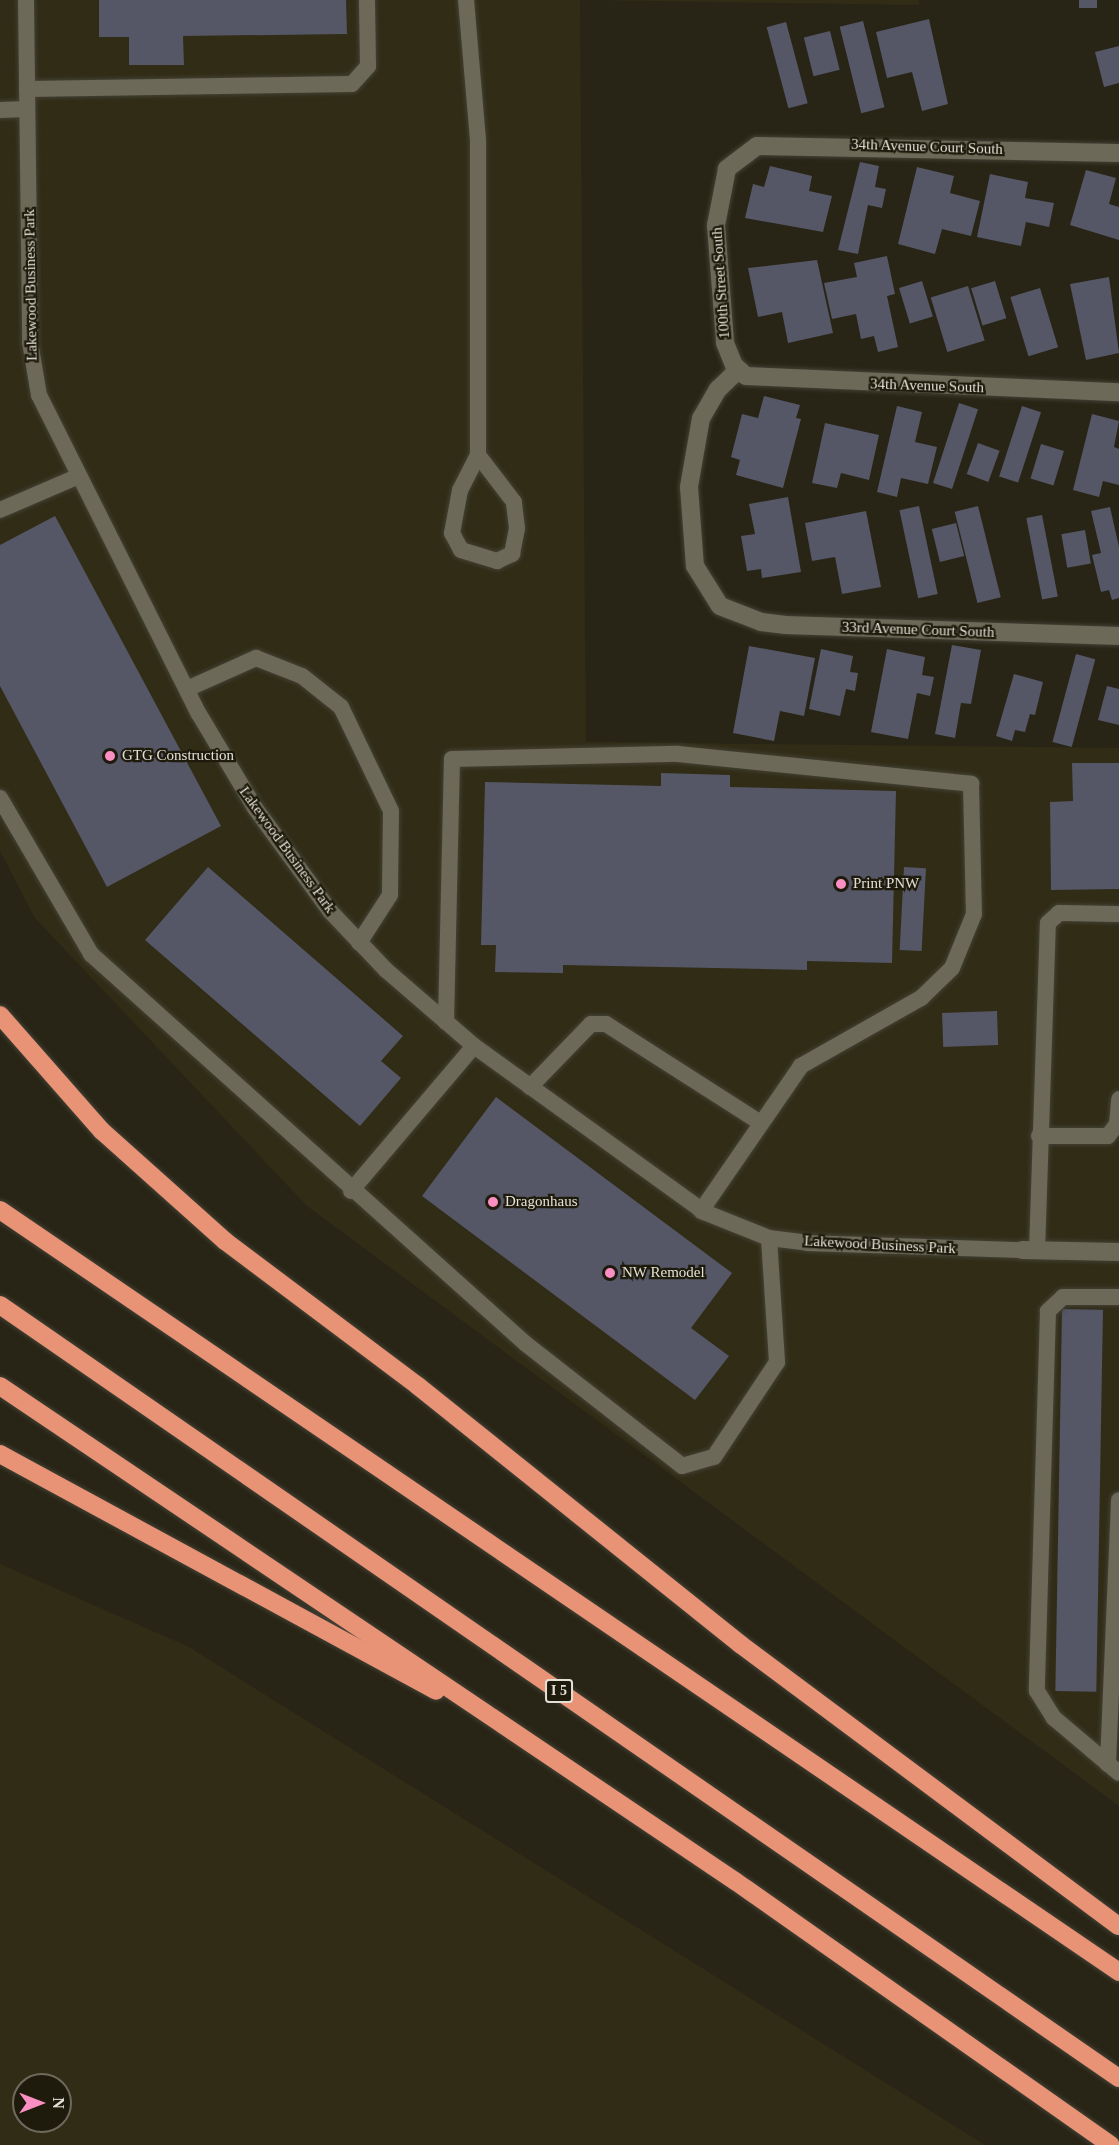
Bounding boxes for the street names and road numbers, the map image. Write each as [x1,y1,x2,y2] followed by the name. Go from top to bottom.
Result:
[850,135,1004,159] street label: 34th Avenue Court South
[21,209,41,361] street label: Lakewood Business Park
[708,227,734,339] street label: 100th Street South
[869,375,985,397] street label: 34th Avenue South
[841,618,995,642] street label: 33rd Avenue Court South
[235,783,339,917] street label: Lakewood Business Park
[804,1232,956,1258] street label: Lakewood Business Park
[544,1680,574,1702] road number: I 5

